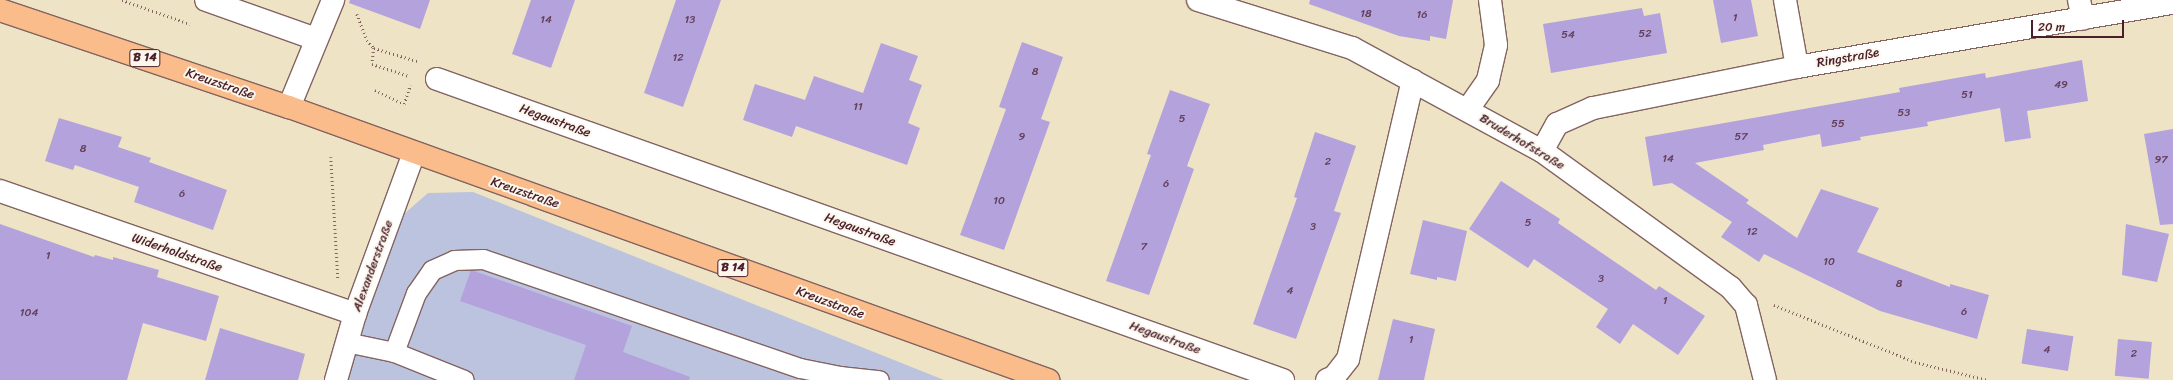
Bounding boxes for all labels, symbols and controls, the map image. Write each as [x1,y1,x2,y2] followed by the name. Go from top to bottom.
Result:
[1360,7,1372,21] house number: 18
[1417,8,1427,22] house number: 16
[1733,11,1737,25] house number: 1
[2033,12,2126,38] scale bar
[540,13,552,27] house number: 14
[685,13,695,27] house number: 13
[2038,16,2065,38] text: 20 m
[1638,27,1652,41] house number: 52
[1561,28,1575,42] house number: 54
[1816,45,1880,71] street label: Ringstraße
[129,48,161,68] road number: B 14
[672,51,684,65] house number: 12
[184,65,256,103] street label: Kreuzstraße
[1032,65,1038,79] house number: 8
[2054,78,2068,92] house number: 49
[1961,88,1973,102] house number: 51
[853,100,863,114] house number: 11
[517,101,593,141] street label: Hegaustraße
[1898,106,1910,120] house number: 53
[1477,110,1567,174] street label: Bruderhofstraße
[1179,112,1185,126] house number: 5
[1831,117,1845,131] house number: 55
[1019,130,1025,144] house number: 9
[1734,130,1748,144] house number: 57
[80,142,86,156] house number: 8
[1662,152,1674,166] house number: 14
[2154,153,2168,167] house number: 97
[1325,155,1331,169] house number: 2
[489,174,561,212] street label: Kreuzstraße
[1163,177,1169,191] house number: 6
[179,187,185,201] house number: 6
[993,194,1005,208] house number: 10
[822,210,898,250] street label: Hegaustraße
[1525,216,1531,230] house number: 5
[349,218,397,314] street label: Alexanderstraße
[1310,220,1316,234] house number: 3
[1746,225,1758,239] house number: 12
[130,230,224,276] street label: Widerholdstraße
[1141,240,1147,254] house number: 7
[46,249,50,263] house number: 1
[1823,255,1835,269] house number: 10
[717,258,749,278] road number: B 14
[1598,272,1604,286] house number: 3
[1896,277,1902,291] house number: 8
[794,283,866,323] street label: Kreuzstraße
[1287,284,1293,298] house number: 4
[1663,294,1667,308] house number: 1
[1961,305,1967,319] house number: 6
[20,306,38,320] house number: 104
[1127,318,1203,358] street label: Hegaustraße
[1409,333,1413,347] house number: 1
[2044,343,2050,357] house number: 4
[2131,347,2137,361] house number: 2

